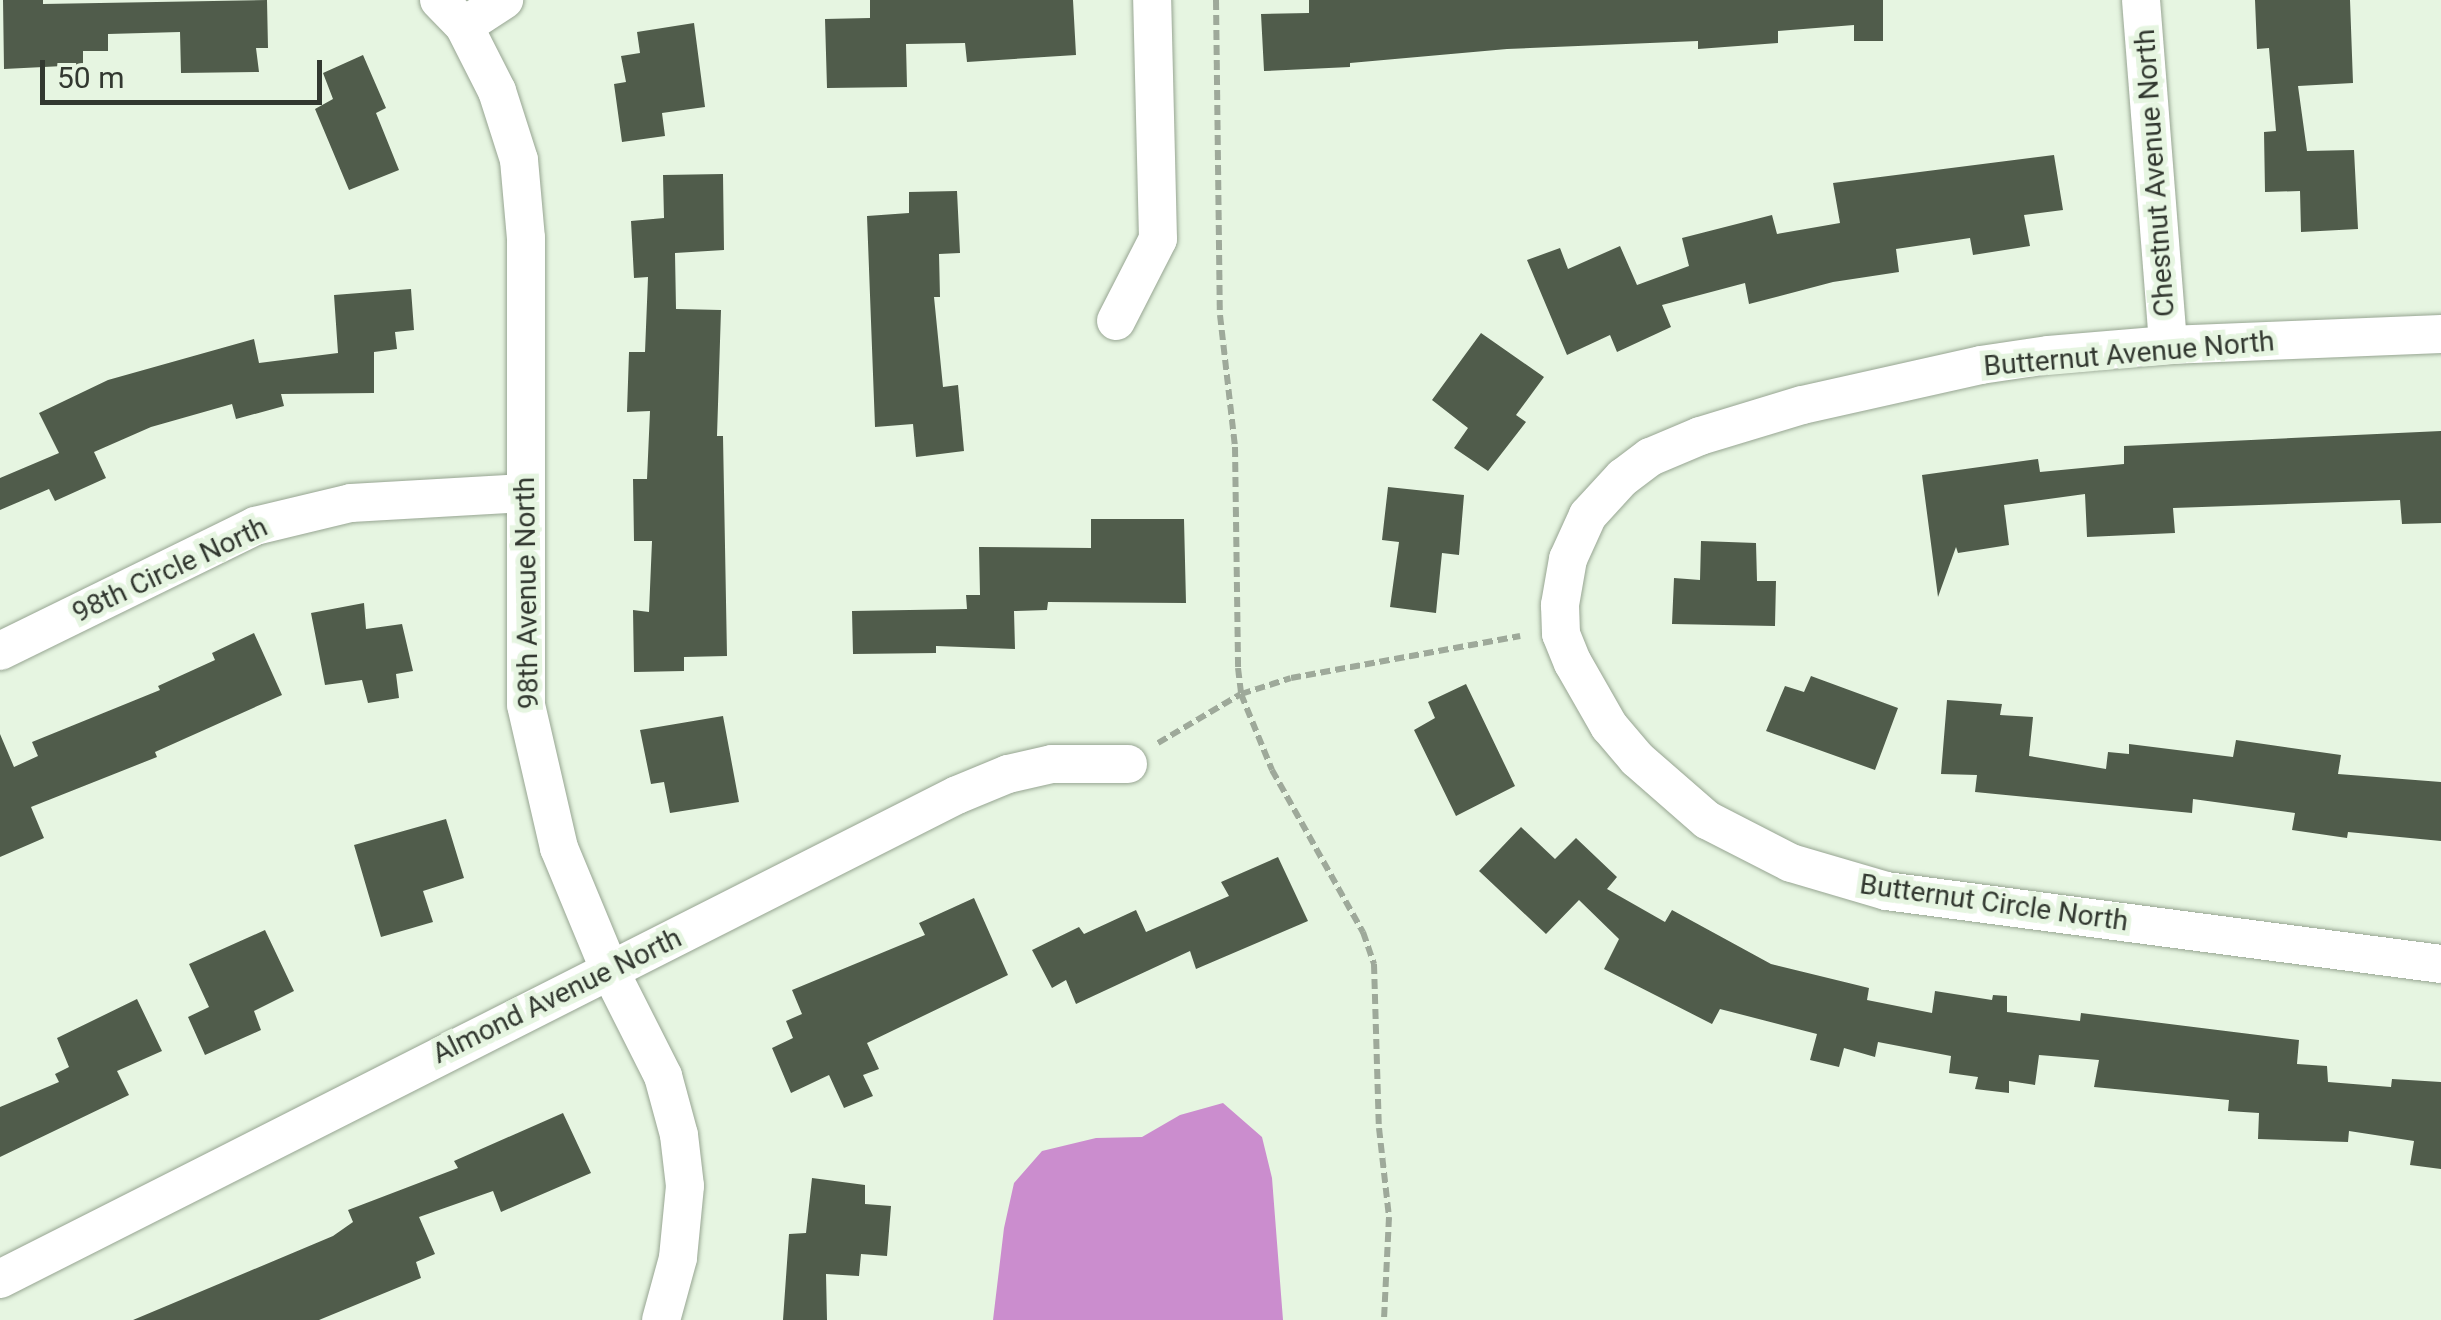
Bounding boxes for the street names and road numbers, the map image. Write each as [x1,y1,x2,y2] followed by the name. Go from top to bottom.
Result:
[2128,28,2182,318] street label: Chestnut Avenue North
[1982,325,2276,383] street label: Butternut Avenue North
[508,477,546,709] street label: 98th Avenue North
[67,510,273,630] street label: 98th Circle North
[1858,868,2130,938] street label: Butternut Circle North
[427,921,687,1071] street label: Almond Avenue North

